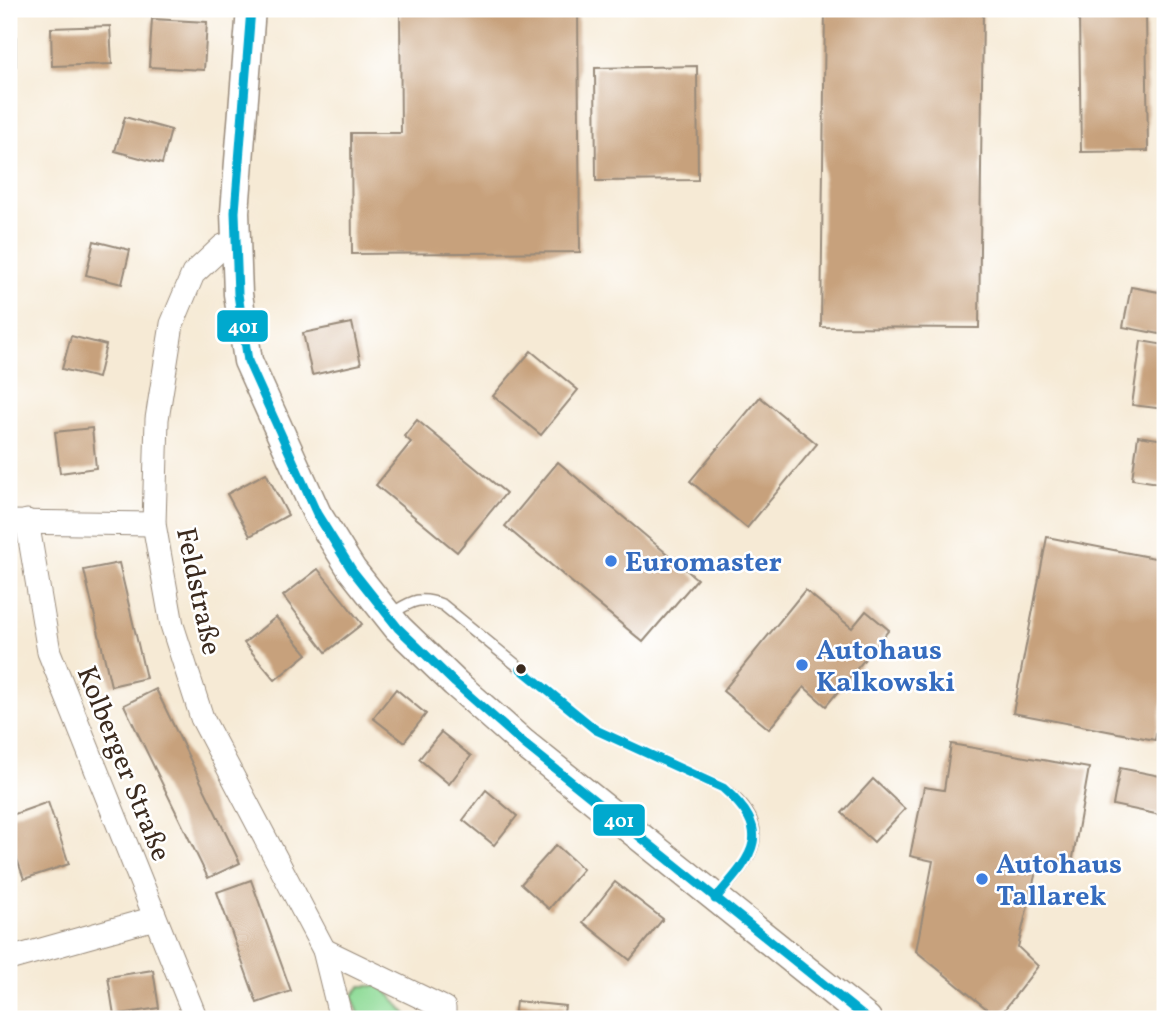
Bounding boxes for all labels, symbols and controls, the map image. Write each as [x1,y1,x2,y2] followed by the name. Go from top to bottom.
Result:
[216,309,269,343] line badge: 401
[228,315,258,341] text: 401
[165,524,230,659] street label: Feldstraße
[625,544,782,583] place label: Euromaster
[603,553,619,569] marker: Euromaster
[816,632,955,703] place label: Autohaus Kalkowski
[794,657,810,673] marker: Autohaus Kalkowski
[66,661,180,867] street label: Kolberger Straße
[514,662,528,676] unlabelled marker
[592,803,646,837] line badge: 401
[604,809,634,835] text: 401
[996,846,1122,917] place label: Autohaus Tallarek
[974,871,990,887] marker: Autohaus Tallarek

